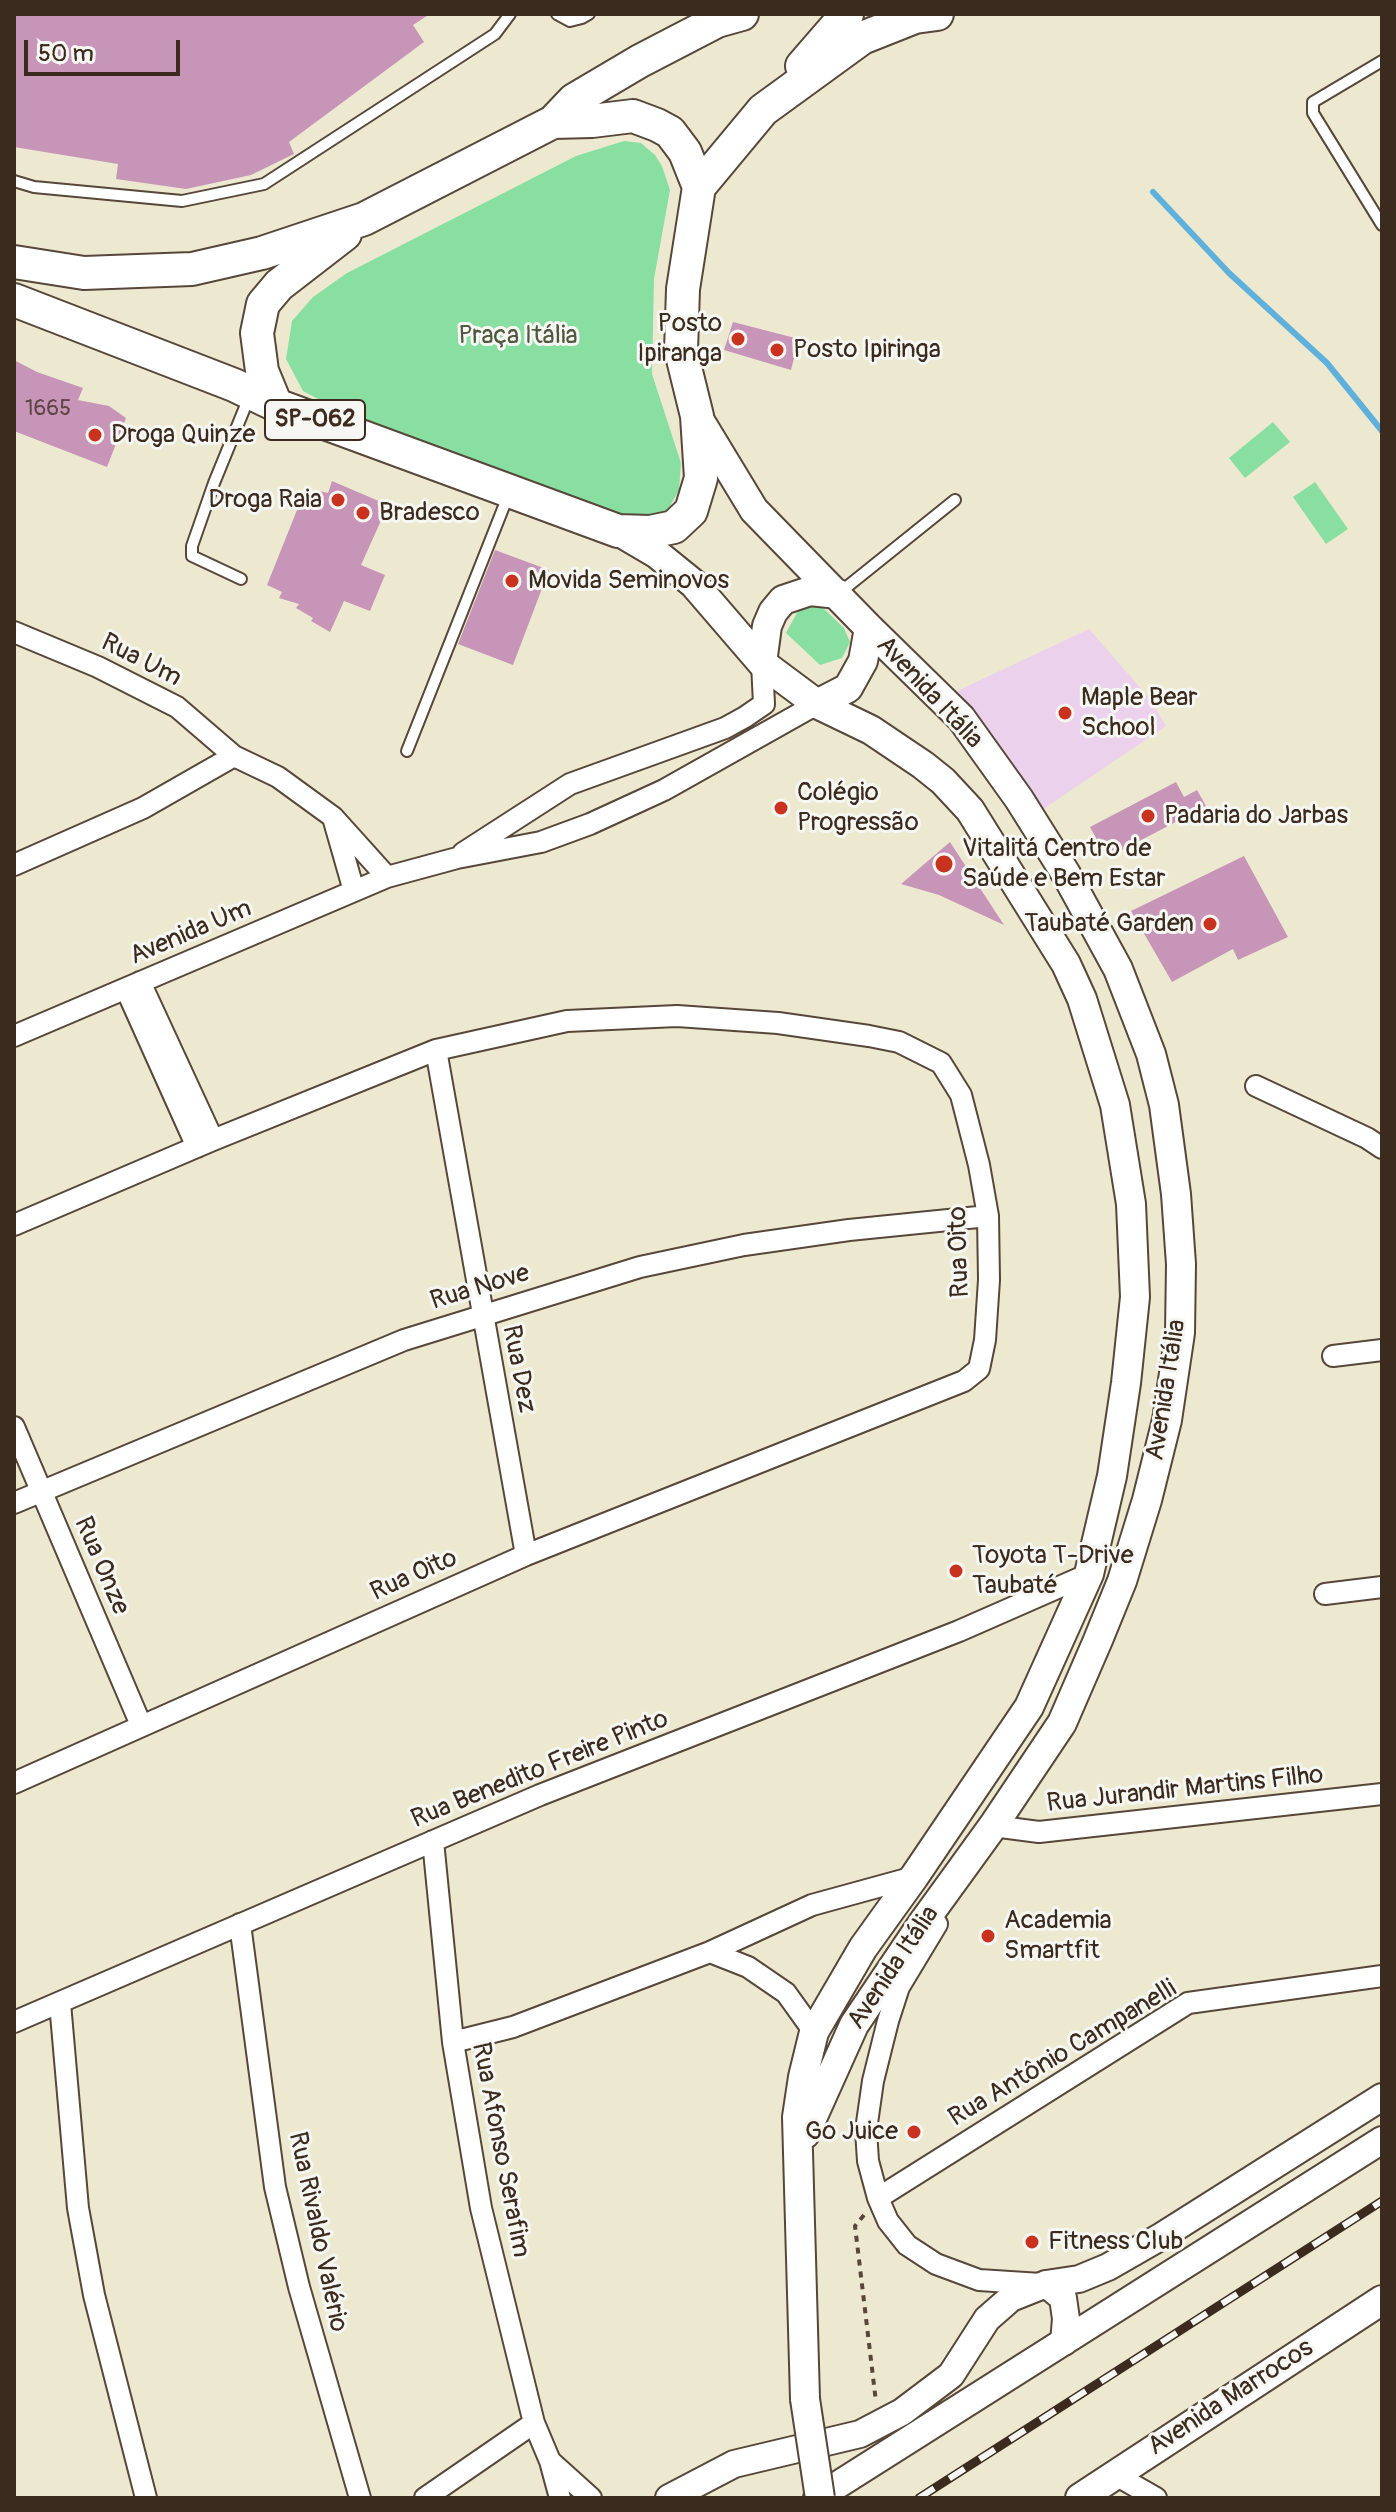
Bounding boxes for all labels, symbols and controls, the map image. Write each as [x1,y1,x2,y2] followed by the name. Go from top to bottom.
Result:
[28,24,184,74] scale bar
[38,39,94,68] text: 50 m
[637,308,722,370] place label: Posto Ipiranga
[458,320,578,352] park label: Praça Itália
[729,330,747,348] marker: Posto Ipiranga
[793,334,941,366] place label: Posto Ipiringa
[768,341,786,359] marker: Posto Ipiringa
[25,396,71,422] house number: 1665
[265,400,365,440] road number: SP-062
[111,419,255,451] place label: Droga Quinze
[86,426,104,444] marker: Droga Quinze
[208,484,322,516] place label: Droga Raia
[329,491,347,509] marker: Droga Raia
[379,497,480,529] place label: Bradesco
[354,504,372,522] marker: Bradesco
[528,565,729,597] place label: Movida Seminovos
[503,572,521,590] marker: Movida Seminovos
[96,628,186,694] street label: Rua Um
[869,630,989,756] street label: Avenida Itália
[1081,682,1198,744] place label: Maple Bear School
[1056,704,1074,722] marker: Maple Bear School
[797,777,919,838] place label: Colégio Progressão
[772,799,790,817] marker: Colégio Progressão
[1164,800,1348,832] place label: Padaria do Jarbas
[1139,807,1157,825] marker: Padaria do Jarbas
[962,833,1166,894] place label: Vitalitá Centro de Saúde e Bem Estar
[933,853,955,875] marker: Vitalitá Centro de Saúde e Bem Estar
[125,893,257,973] street label: Avenida Um
[1024,908,1194,940] place label: Taubaté Garden
[1201,915,1219,933] marker: Taubaté Garden
[943,1206,977,1298] street label: Rua Oito
[427,1258,533,1318] street label: Rua Nove
[1140,1317,1194,1463] street label: Avenida Itália
[494,1323,542,1415] street label: Rua Dez
[66,1512,136,1620] street label: Rua Onze
[972,1540,1134,1602] place label: Toyota T-Drive Taubaté
[366,1543,462,1609] street label: Rua Oito
[947,1562,965,1580] marker: Toyota T-Drive Taubaté
[407,1704,673,1836] street label: Rua Benedito Freire Pinto
[1045,1760,1325,1820] street label: Rua Jurandir Martins Filho
[841,1900,947,2036] street label: Avenida Itália
[1004,1905,1112,1966] place label: Academia Smartfit
[979,1927,997,1945] marker: Academia Smartfit
[943,1974,1183,2134] street label: Rua Antônio Campanelli
[464,2040,536,2260] street label: Rua Afonso Serafim
[805,2116,898,2148] place label: Go Juice
[905,2123,923,2141] marker: Go Juice
[281,2129,353,2335] street label: Rua Rivaldo Valério
[1048,2226,1183,2258] place label: Fitness Club
[1023,2233,1041,2251] marker: Fitness Club
[1143,2333,1319,2463] street label: Avenida Marrocos

